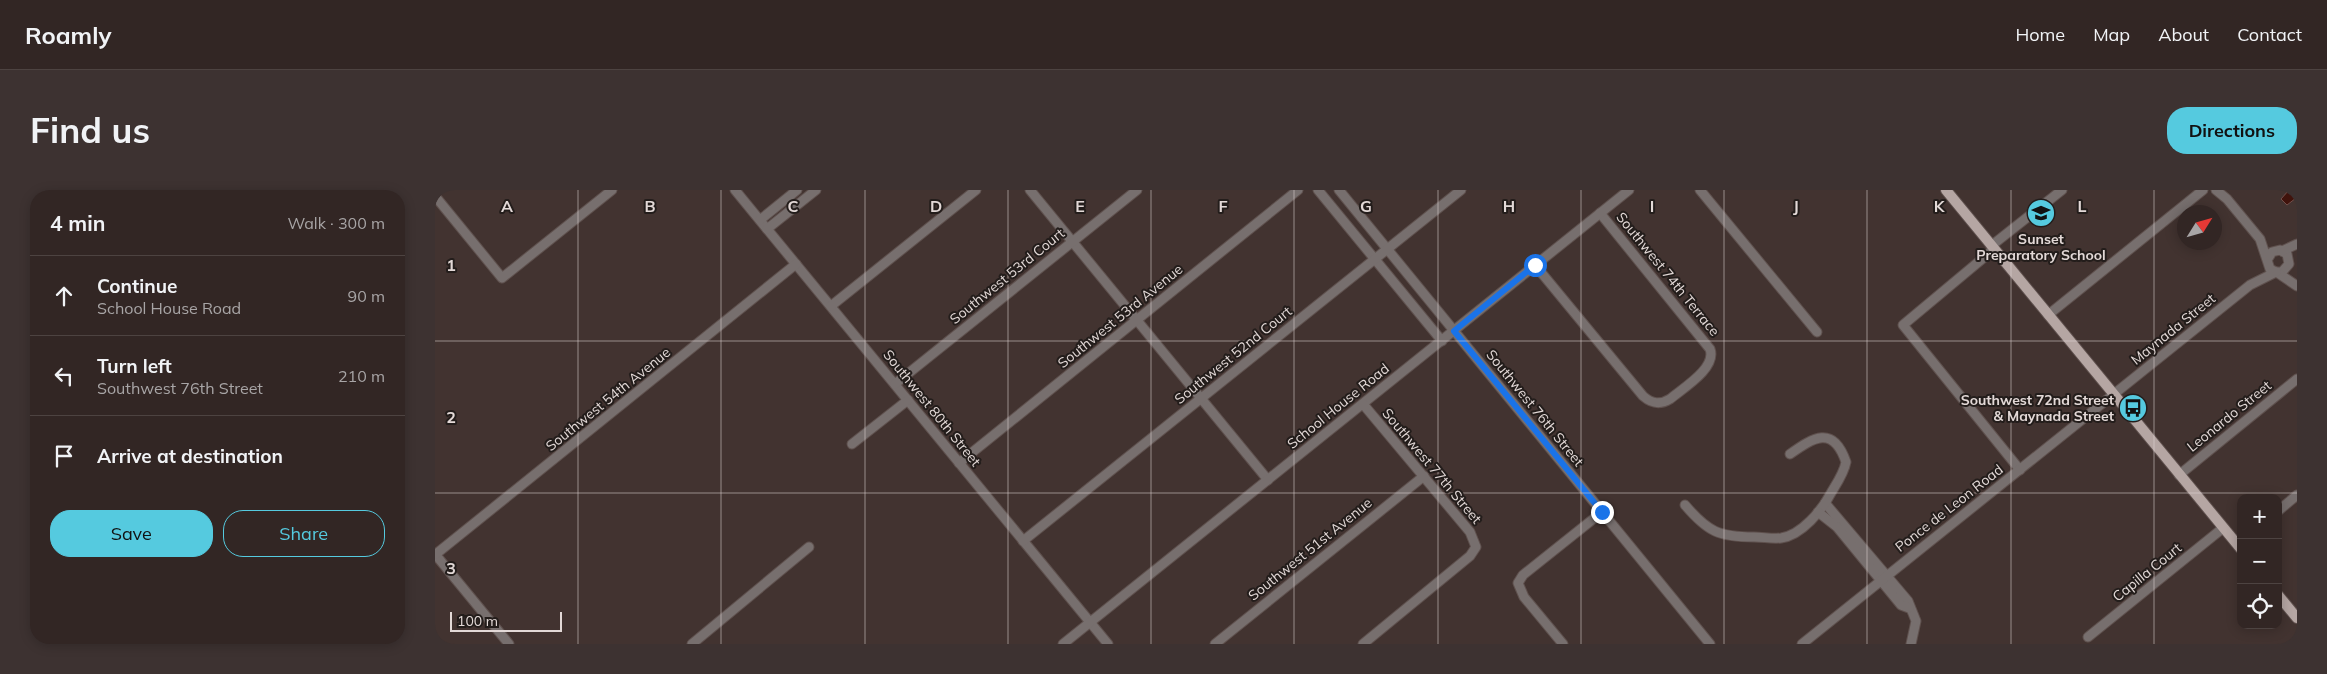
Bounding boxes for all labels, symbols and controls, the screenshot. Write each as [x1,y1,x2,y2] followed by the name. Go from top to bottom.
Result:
[25,20,112,50] text: Roamly
[2015,23,2065,46] text: Home
[2093,23,2130,46] text: Map
[2158,23,2209,46] text: About
[2237,23,2302,46] text: Contact
[2167,107,2297,154] button: Directions
[30,108,150,152] text: Find us
[501,196,513,216] text: A
[644,196,656,216] text: B
[788,196,799,216] text: C
[930,196,942,216] text: D
[1075,196,1085,216] text: E
[1218,196,1228,216] text: F
[1360,196,1372,216] text: G
[1503,196,1515,216] text: H
[1650,196,1654,216] text: I
[1793,196,1799,216] text: J
[1934,196,1946,216] text: K
[2078,196,2087,216] text: L
[2026,198,2056,228] school or university icon: Sunset Preparatory School
[2177,205,2222,250] north arrow
[1612,208,1724,340] street label: Southwest 74th Terrace
[50,210,105,236] text: 4 min
[287,213,385,233] text: Walk · 300 m
[946,224,1068,328] street label: Southwest 53rd Court
[1976,230,2106,264] place label: Sunset Preparatory School
[1524,254,1547,277] route start
[446,255,456,275] text: 1
[1054,260,1186,372] street label: Southwest 53rd Avenue
[97,274,177,298] text: Continue
[50,282,78,310] icon: ahead
[348,286,385,306] text: 90 m
[2127,289,2219,369] street label: Maynada Street
[97,298,241,318] text: School House Road
[1171,302,1295,408] street label: Southwest 52nd Court
[542,343,674,455] street label: Southwest 54th Avenue
[879,346,985,470] street label: Southwest 80th Street
[1482,346,1588,470] street label: Southwest 76th Street
[97,354,172,378] text: Turn left
[1283,359,1393,453] street label: School House Road
[50,362,78,390] icon: left
[338,366,385,386] text: 210 m
[2183,376,2275,456] street label: Leonardo Street
[97,378,263,398] text: Southwest 76th Street
[1961,391,2115,425] place label: Southwest 72nd Street & Maynada Street
[2118,393,2148,423] bus stop icon: Southwest 72nd Street & Maynada Street
[1378,405,1486,527] street label: Southwest 77th Street
[446,407,456,427] text: 2
[50,442,78,470] icon: arrive
[97,444,283,468] text: Arrive at destination
[1891,460,2007,556] street label: Ponce de Leon Road
[1245,494,1375,604] street label: Southwest 51st Avenue
[2237,494,2282,629] map controls
[2237,494,2282,539] button: +
[1591,501,1614,524] route end
[50,510,213,557] button: Save
[223,510,385,557] button: Share
[2109,539,2185,605] street label: Capilla Court
[2237,539,2282,584] button: −
[446,558,456,578] text: 3
[2237,584,2282,629] button: locate
[450,609,563,632] scale bar
[457,612,498,630] text: 100 m

